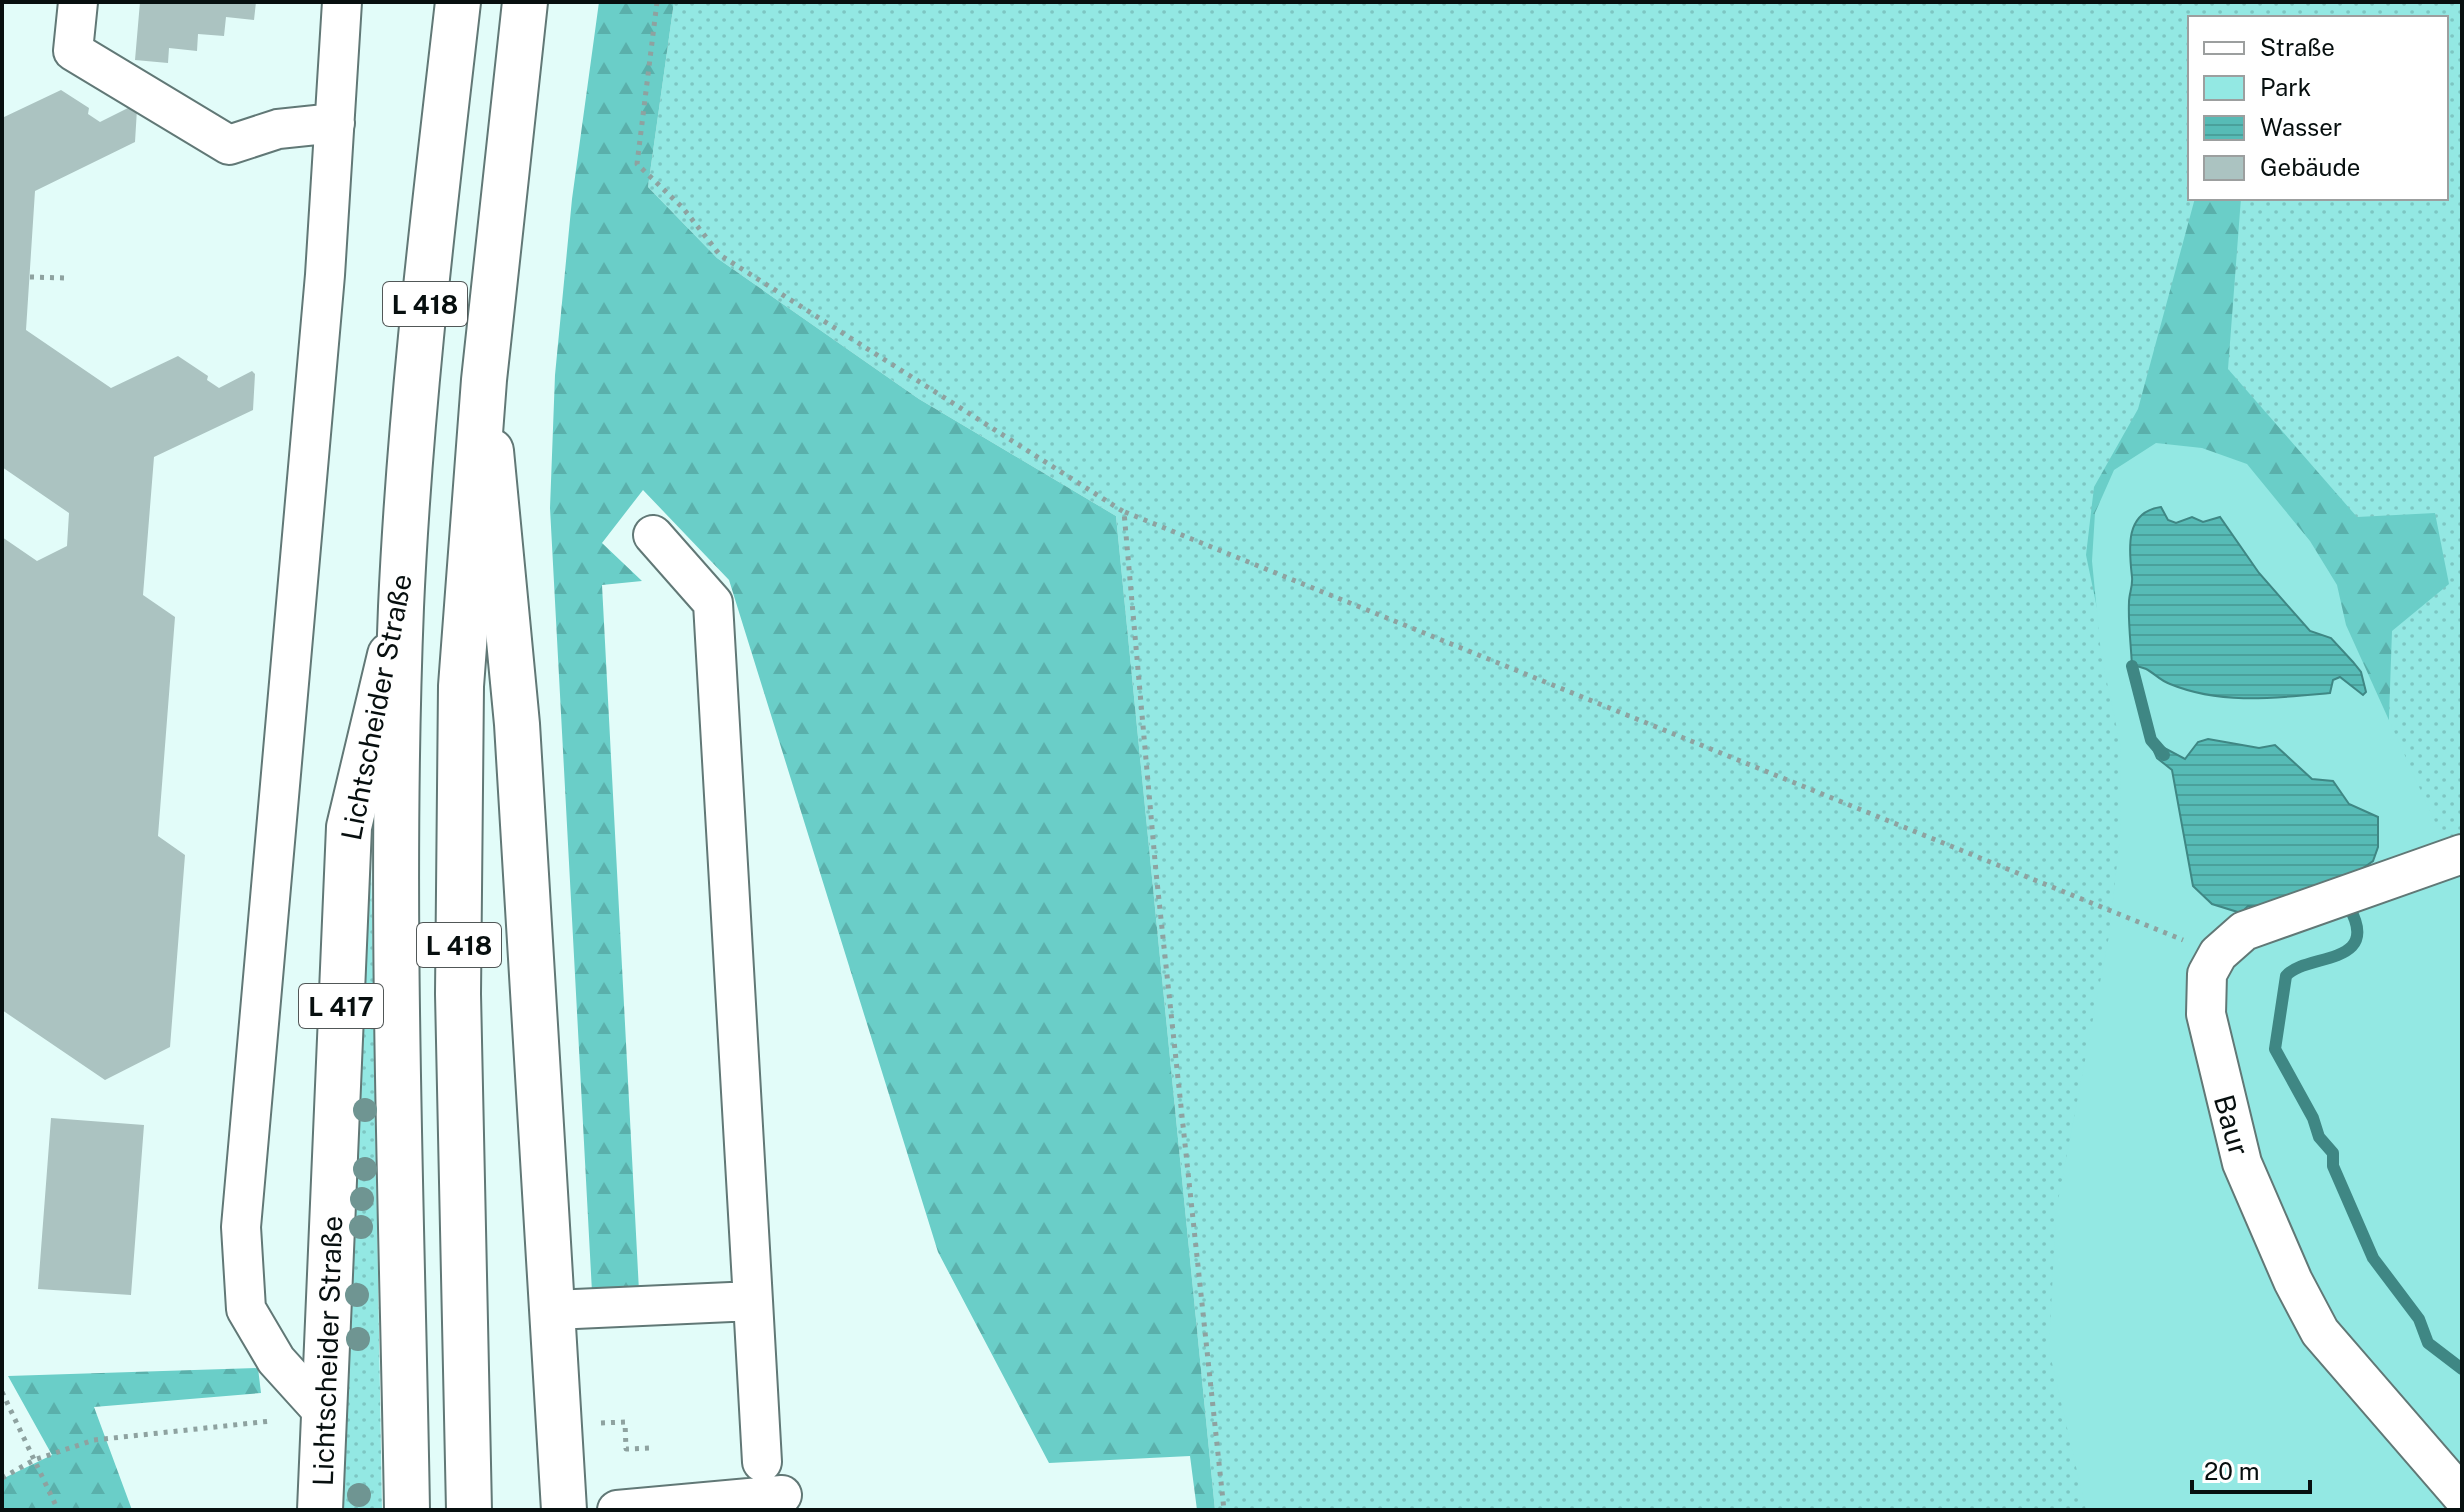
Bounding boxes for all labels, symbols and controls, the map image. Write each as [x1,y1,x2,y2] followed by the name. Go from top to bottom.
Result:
[2188,16,2448,200] legend
[2260,33,2335,61] text: Straße
[2260,73,2311,101] text: Park
[2260,113,2342,141] text: Wasser
[2260,153,2360,181] text: Gebäude
[383,282,467,326] road number: L 418
[334,571,418,843] street label: Lichtscheider Straße
[417,923,501,967] road number: L 418
[299,984,383,1028] road number: L 417
[2208,1091,2256,1159] street label: Baur
[306,1215,348,1487] street label: Lichtscheider Straße
[2192,1444,2310,1494] scale bar
[2204,1457,2260,1485] text: 20 m

